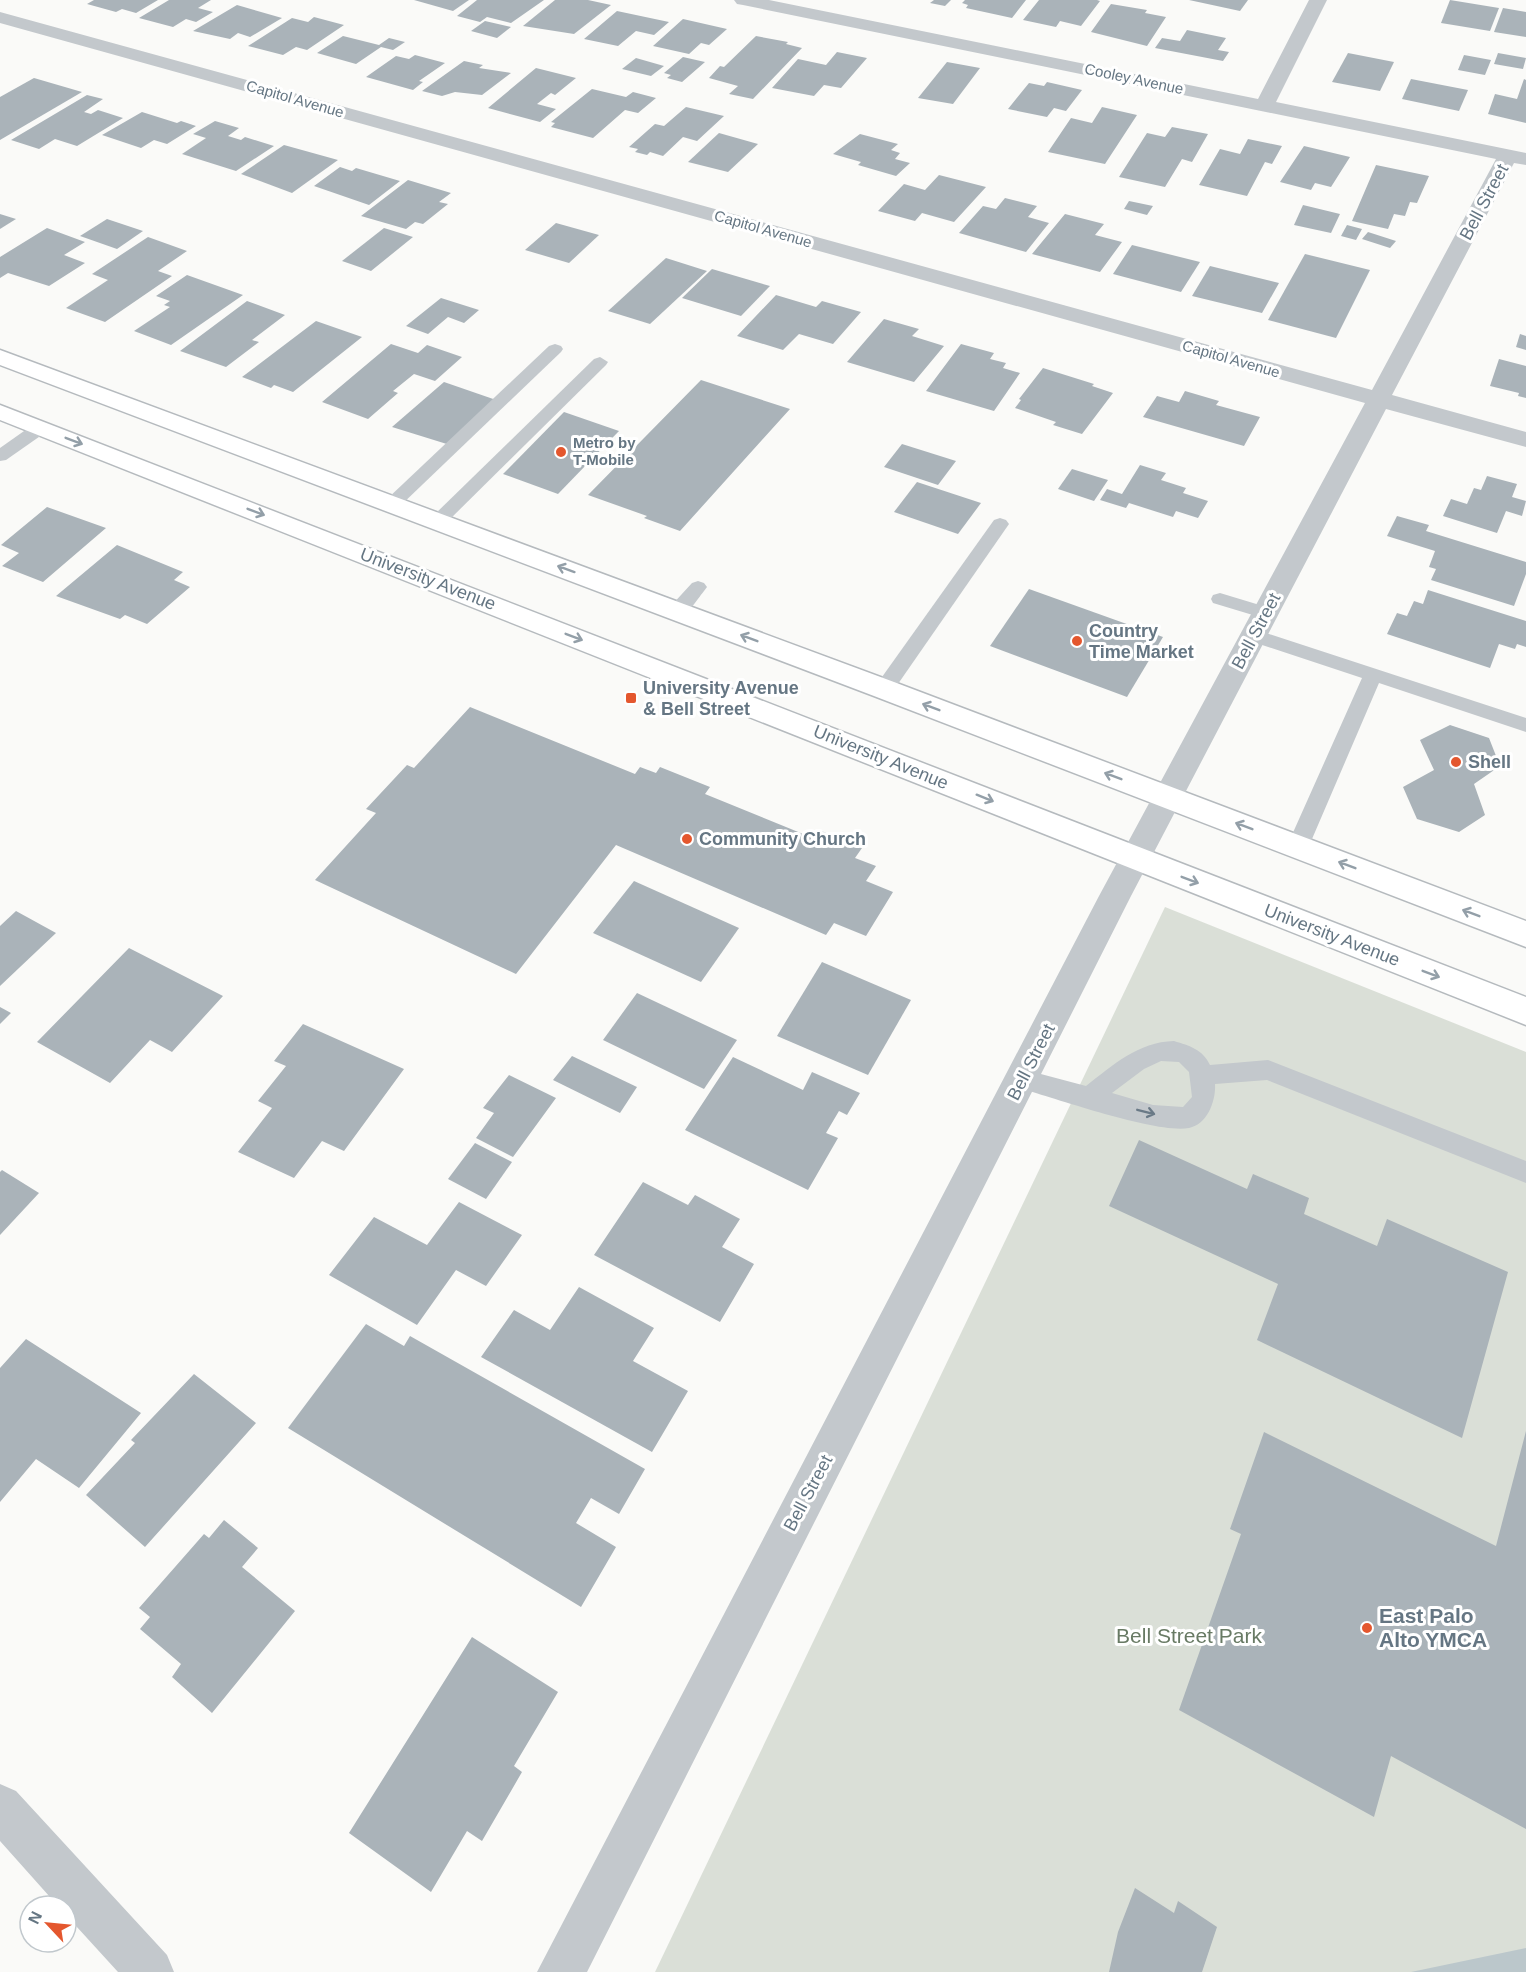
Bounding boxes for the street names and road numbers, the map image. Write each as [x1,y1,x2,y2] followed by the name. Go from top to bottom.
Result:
[1083,60,1185,97] street label: Cooley Avenue
[244,76,346,121] street label: Capitol Avenue
[1456,161,1512,243] street label: Bell Street
[712,206,814,251] street label: Capitol Avenue
[1180,336,1282,381] street label: Capitol Avenue
[357,544,499,614] street label: University Avenue
[1228,590,1284,672] street label: Bell Street
[811,721,951,793] street label: University Avenue
[1261,900,1403,970] street label: University Avenue
[1003,1020,1059,1104] street label: Bell Street
[780,1452,836,1534] street label: Bell Street

